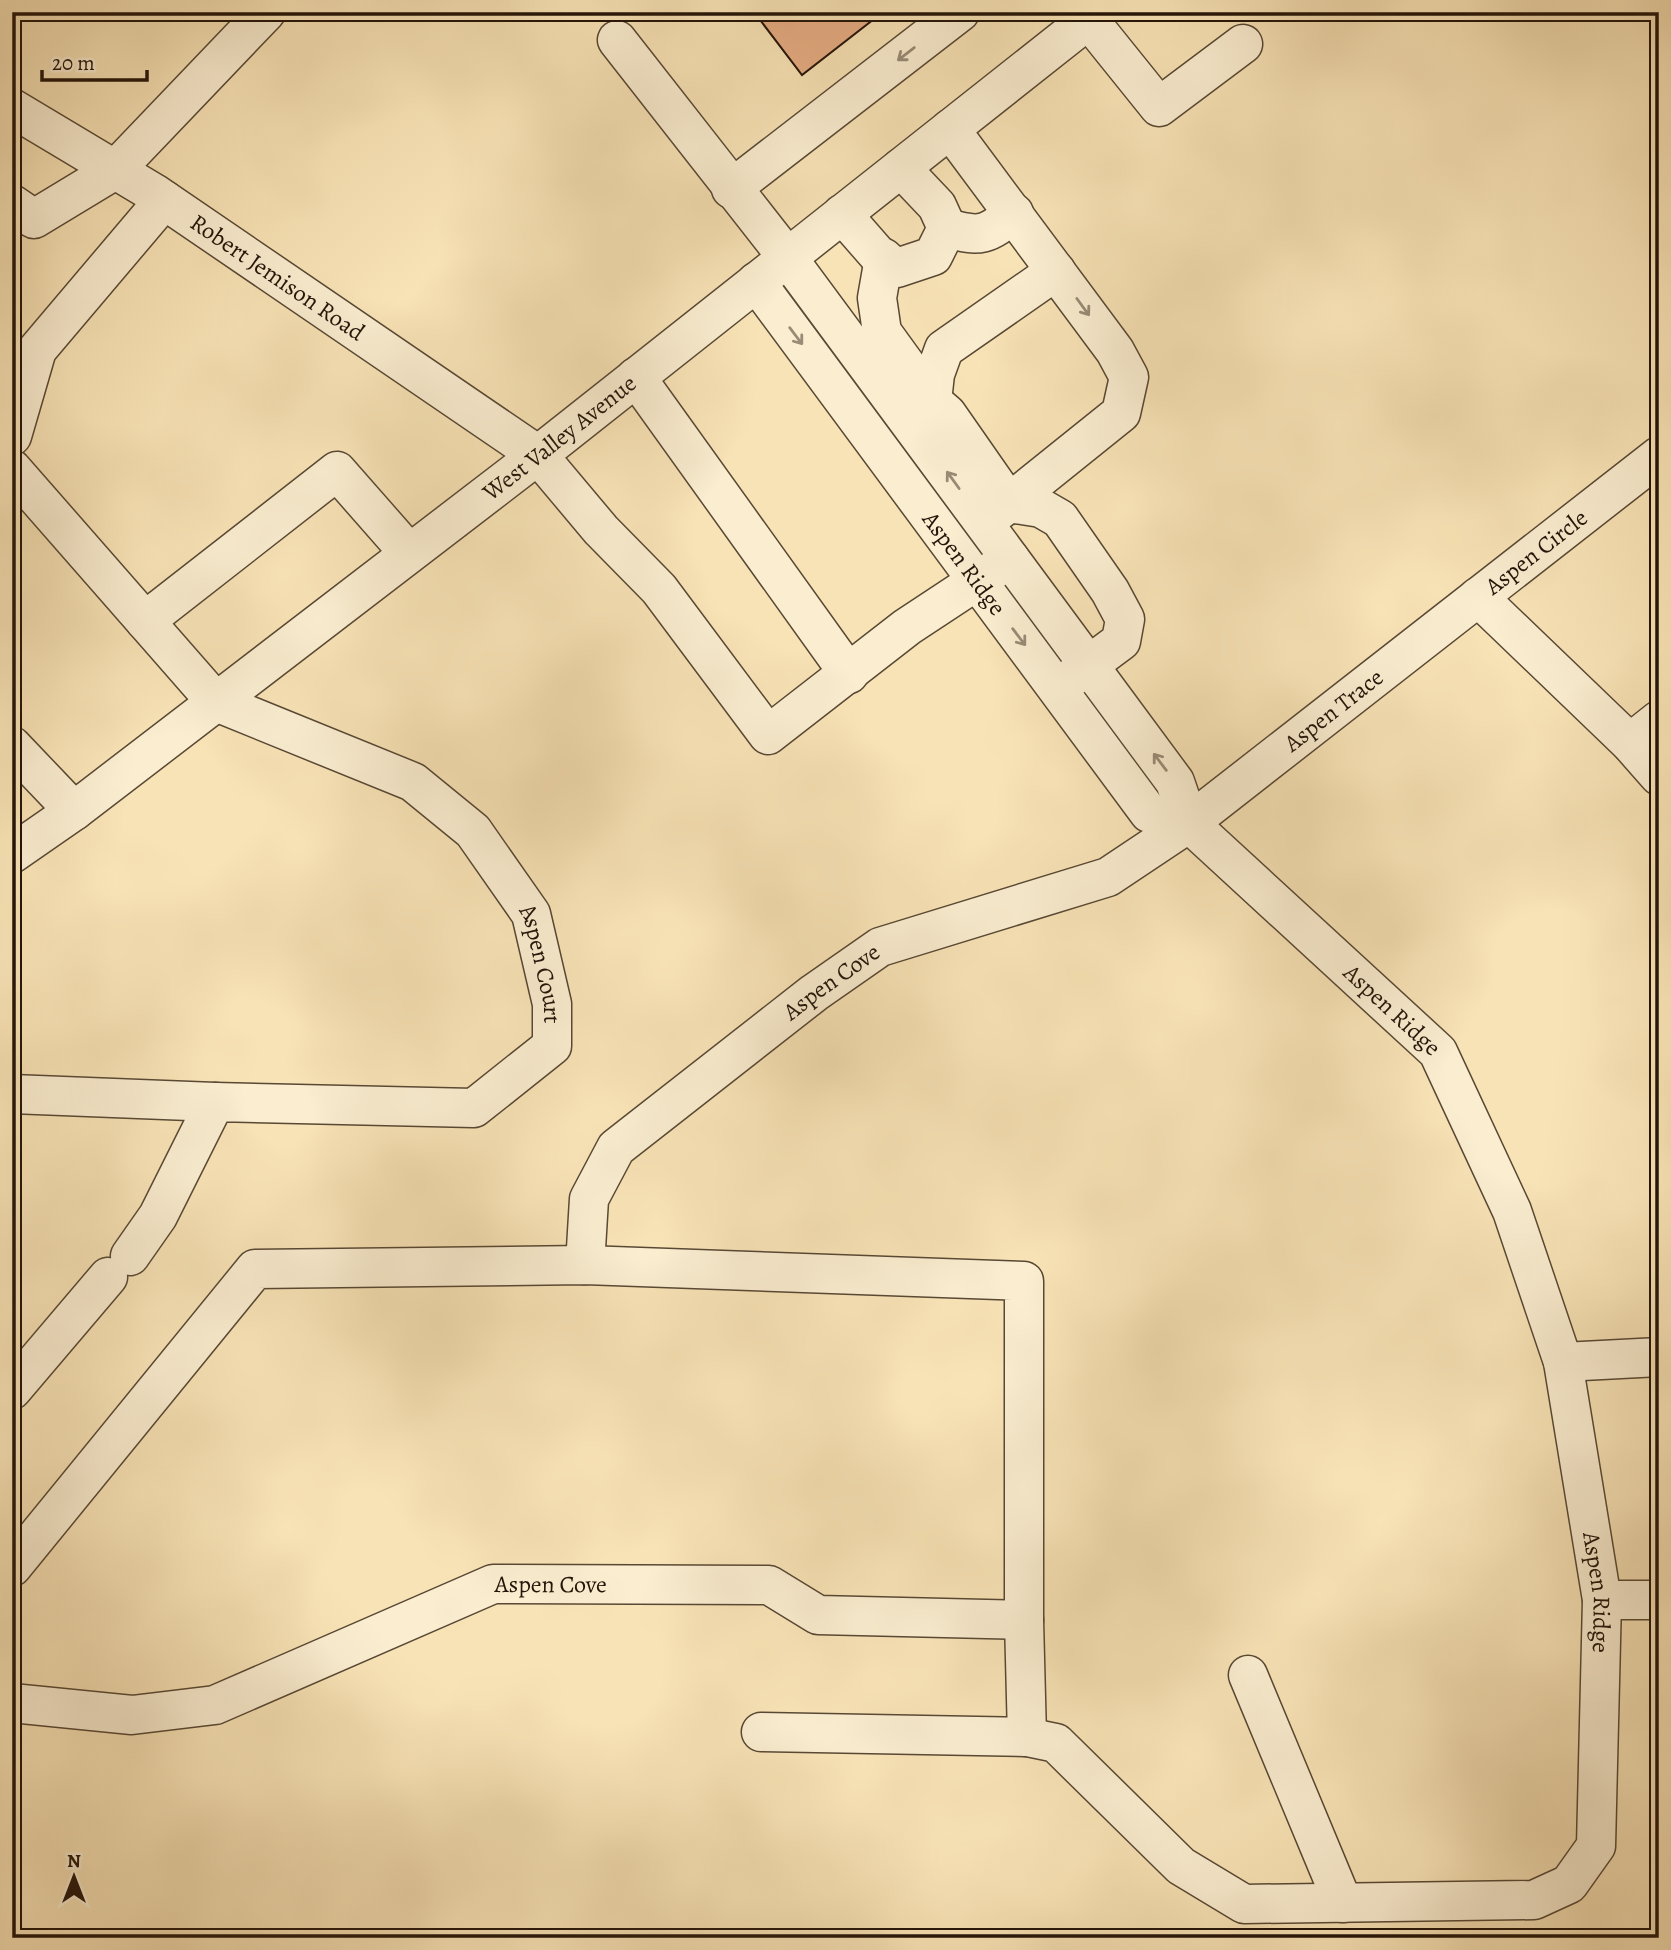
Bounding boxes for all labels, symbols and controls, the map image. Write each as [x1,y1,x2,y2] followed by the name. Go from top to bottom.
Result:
[42,38,147,82] scale bar
[897,46,916,61] one-way arrow
[52,49,95,77] text: 20 m
[184,206,371,348] street label: Robert Jemison Road
[1075,297,1090,316] one-way arrow
[789,327,804,345] one-way arrow
[475,367,643,508] street label: West Valley Avenue
[945,471,960,490] one-way arrow
[1477,502,1594,603] street label: Aspen Circle
[914,504,1013,622] street label: Aspen Ridge
[1012,627,1027,646] one-way arrow
[1276,661,1390,760] street label: Aspen Trace
[1153,752,1168,771] one-way arrow
[512,896,568,1023] street label: Aspen Court
[775,936,886,1028] street label: Aspen Cove
[1336,956,1448,1063] street label: Aspen Ridge
[1575,1528,1618,1653] street label: Aspen Ridge
[493,1568,607,1600] street label: Aspen Cove
[38,1842,108,1912] north arrow
[67,1848,81,1874] text: N

